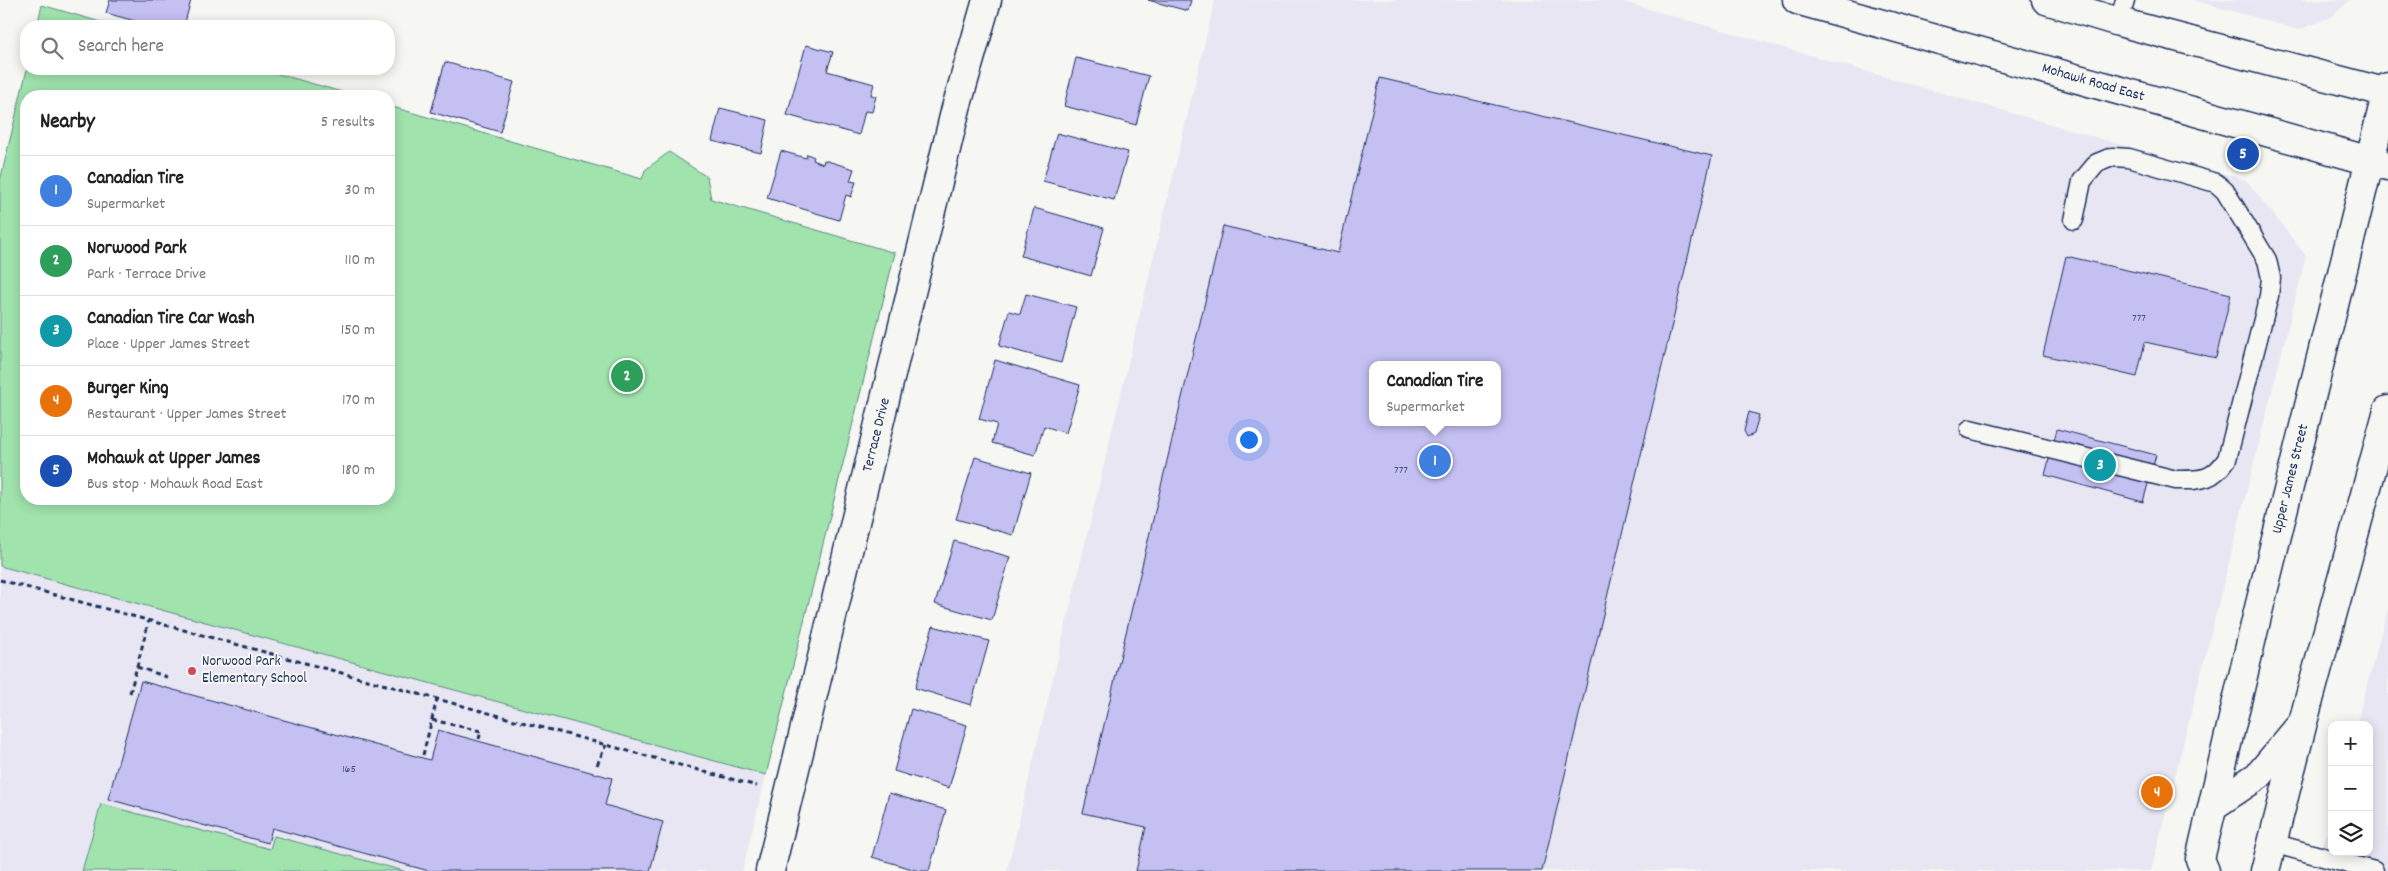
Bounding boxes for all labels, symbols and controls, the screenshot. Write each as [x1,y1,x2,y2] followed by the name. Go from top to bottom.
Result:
[20,20,395,75] search box
[38,34,66,62] icon: search
[78,34,164,61] text: Search here
[2039,58,2147,108] street label: Mohawk Road East
[40,108,95,138] text: Nearby
[321,111,375,134] text: 5 results
[2227,135,2259,173] pin: 5
[87,166,184,193] text: Canadian Tire
[54,179,58,202] text: 1
[345,179,375,202] text: 30 m
[87,193,165,216] text: Supermarket
[87,236,187,263] text: Norwood Park
[53,249,60,272] text: 2
[345,249,375,272] text: 110 m
[87,263,206,286] text: Park · Terrace Drive
[87,306,254,333] text: Canadian Tire Car Wash
[2132,310,2146,327] house number: 777
[52,319,60,342] text: 3
[341,319,375,342] text: 150 m
[87,333,250,356] text: Place · Upper James Street
[611,357,643,395] pin: 2
[1369,361,1501,426] popup
[1387,369,1483,396] text: Canadian Tire
[87,376,169,403] text: Burger King
[53,389,59,412] text: 4
[342,389,375,412] text: 170 m
[857,395,897,474] street label: Terrace Drive
[1387,396,1465,419] text: Supermarket
[87,403,286,426] text: Restaurant · Upper James Street
[2267,421,2315,536] street label: Upper James Street
[1236,427,1262,453] your location
[1419,442,1451,480] pin: 1
[87,446,261,473] text: Mohawk at Upper James
[2084,446,2116,484] pin: 3
[52,459,60,482] text: 5
[342,459,375,482] text: 180 m
[1394,462,1408,479] house number: 777
[87,473,263,496] text: Bus stop · Mohawk Road East
[202,651,307,690] place label: Norwood Park Elementary School
[186,665,198,677] marker: Norwood Park Elementary School
[2328,721,2373,856] map controls
[2328,721,2373,766] button: +
[342,761,356,778] house number: 165
[2328,766,2373,811] button: −
[2141,773,2173,811] pin: 4
[2328,811,2373,856] button: layers

